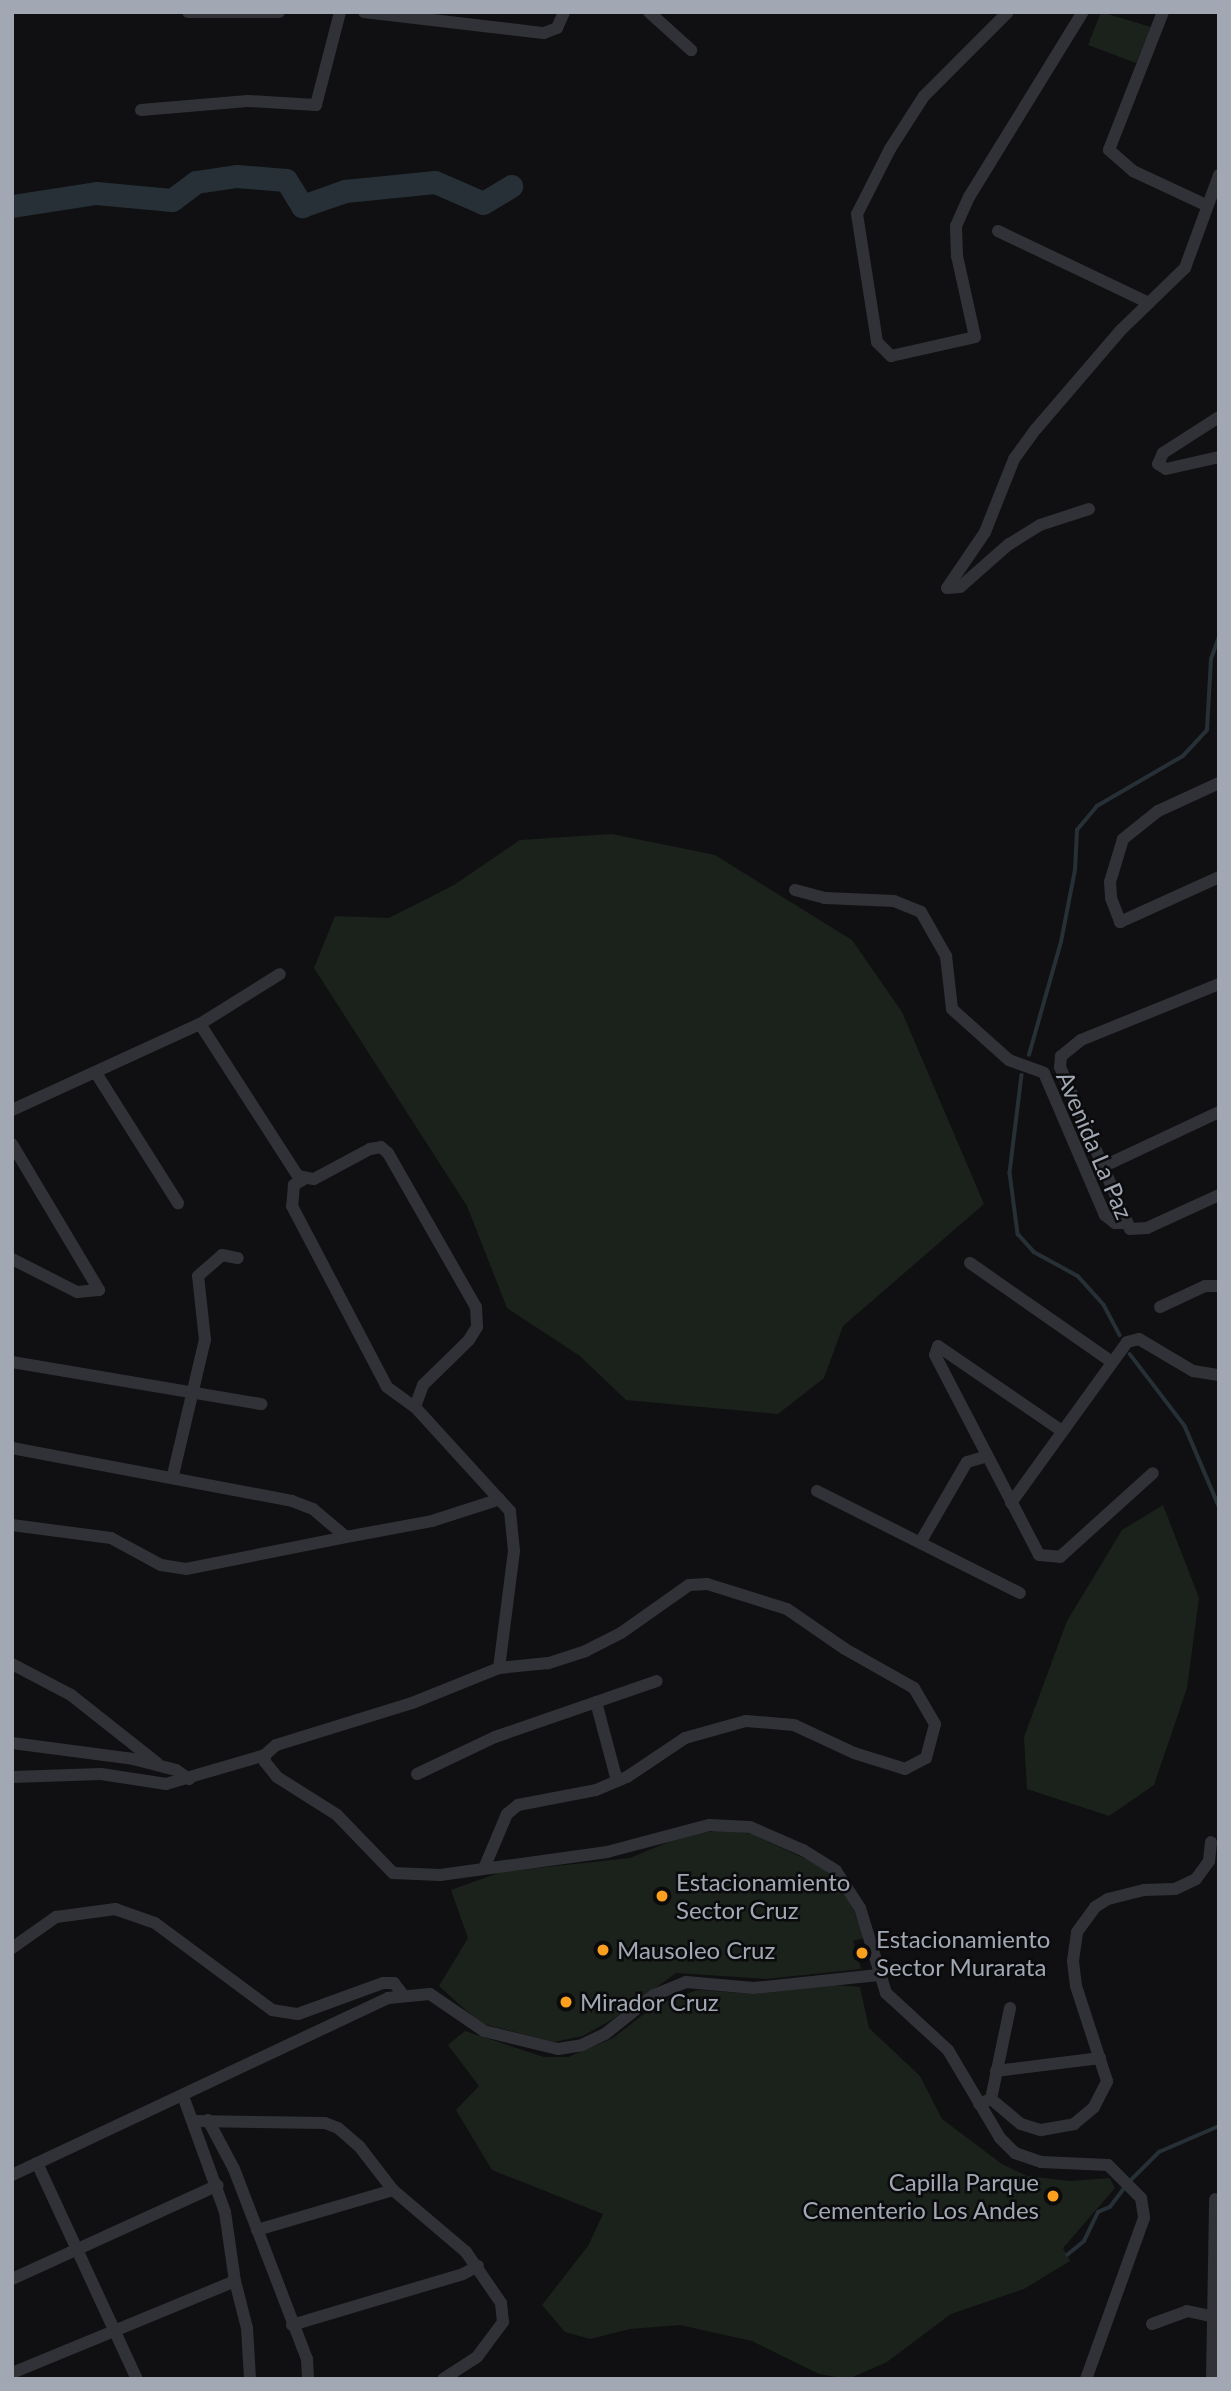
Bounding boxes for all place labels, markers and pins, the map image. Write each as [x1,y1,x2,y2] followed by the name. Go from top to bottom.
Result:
[676,1868,850,1924] place label: Estacionamiento Sector Cruz
[654,1888,670,1904] marker: Estacionamiento Sector Cruz
[876,1925,1050,1981] place label: Estacionamiento Sector Murarata
[617,1936,775,1964] place label: Mausoleo Cruz
[595,1942,611,1958] marker: Mausoleo Cruz
[854,1945,870,1961] marker: Estacionamiento Sector Murarata
[580,1988,719,2016] place label: Mirador Cruz
[558,1994,574,2010] marker: Mirador Cruz
[802,2168,1039,2224] place label: Capilla Parque Cementerio Los Andes
[1045,2188,1061,2204] marker: Capilla Parque Cementerio Los Andes

